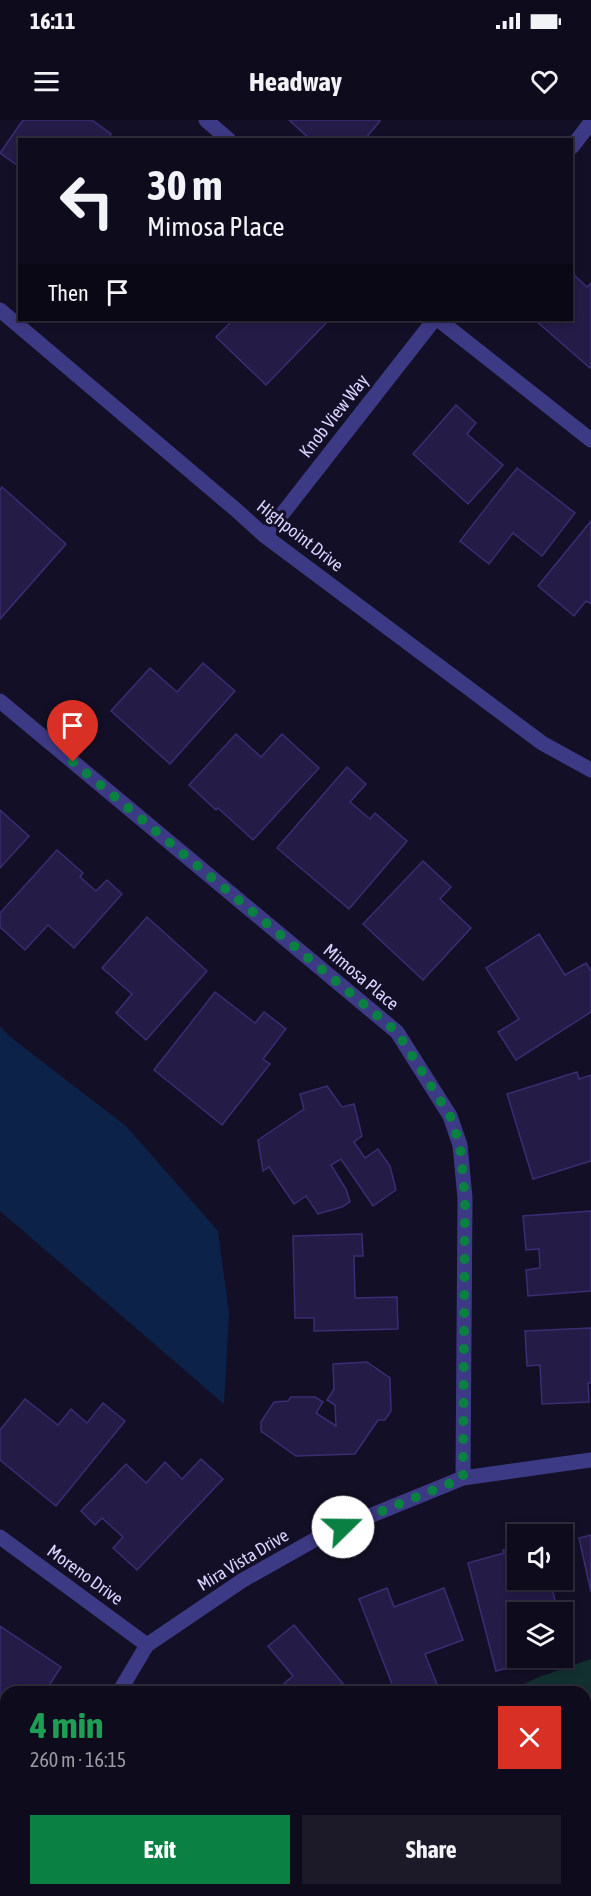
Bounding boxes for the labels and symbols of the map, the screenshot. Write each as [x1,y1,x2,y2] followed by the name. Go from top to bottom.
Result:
[295,370,372,461] street label: Knob View Way
[253,495,348,576] street label: Highpoint Drive
[47,700,98,762] pin
[319,939,403,1014] street label: Mimosa Place
[311,1495,375,1559] position arrow
[194,1524,292,1595] street label: Mira Vista Drive
[43,1540,127,1609] street label: Moreno Drive

